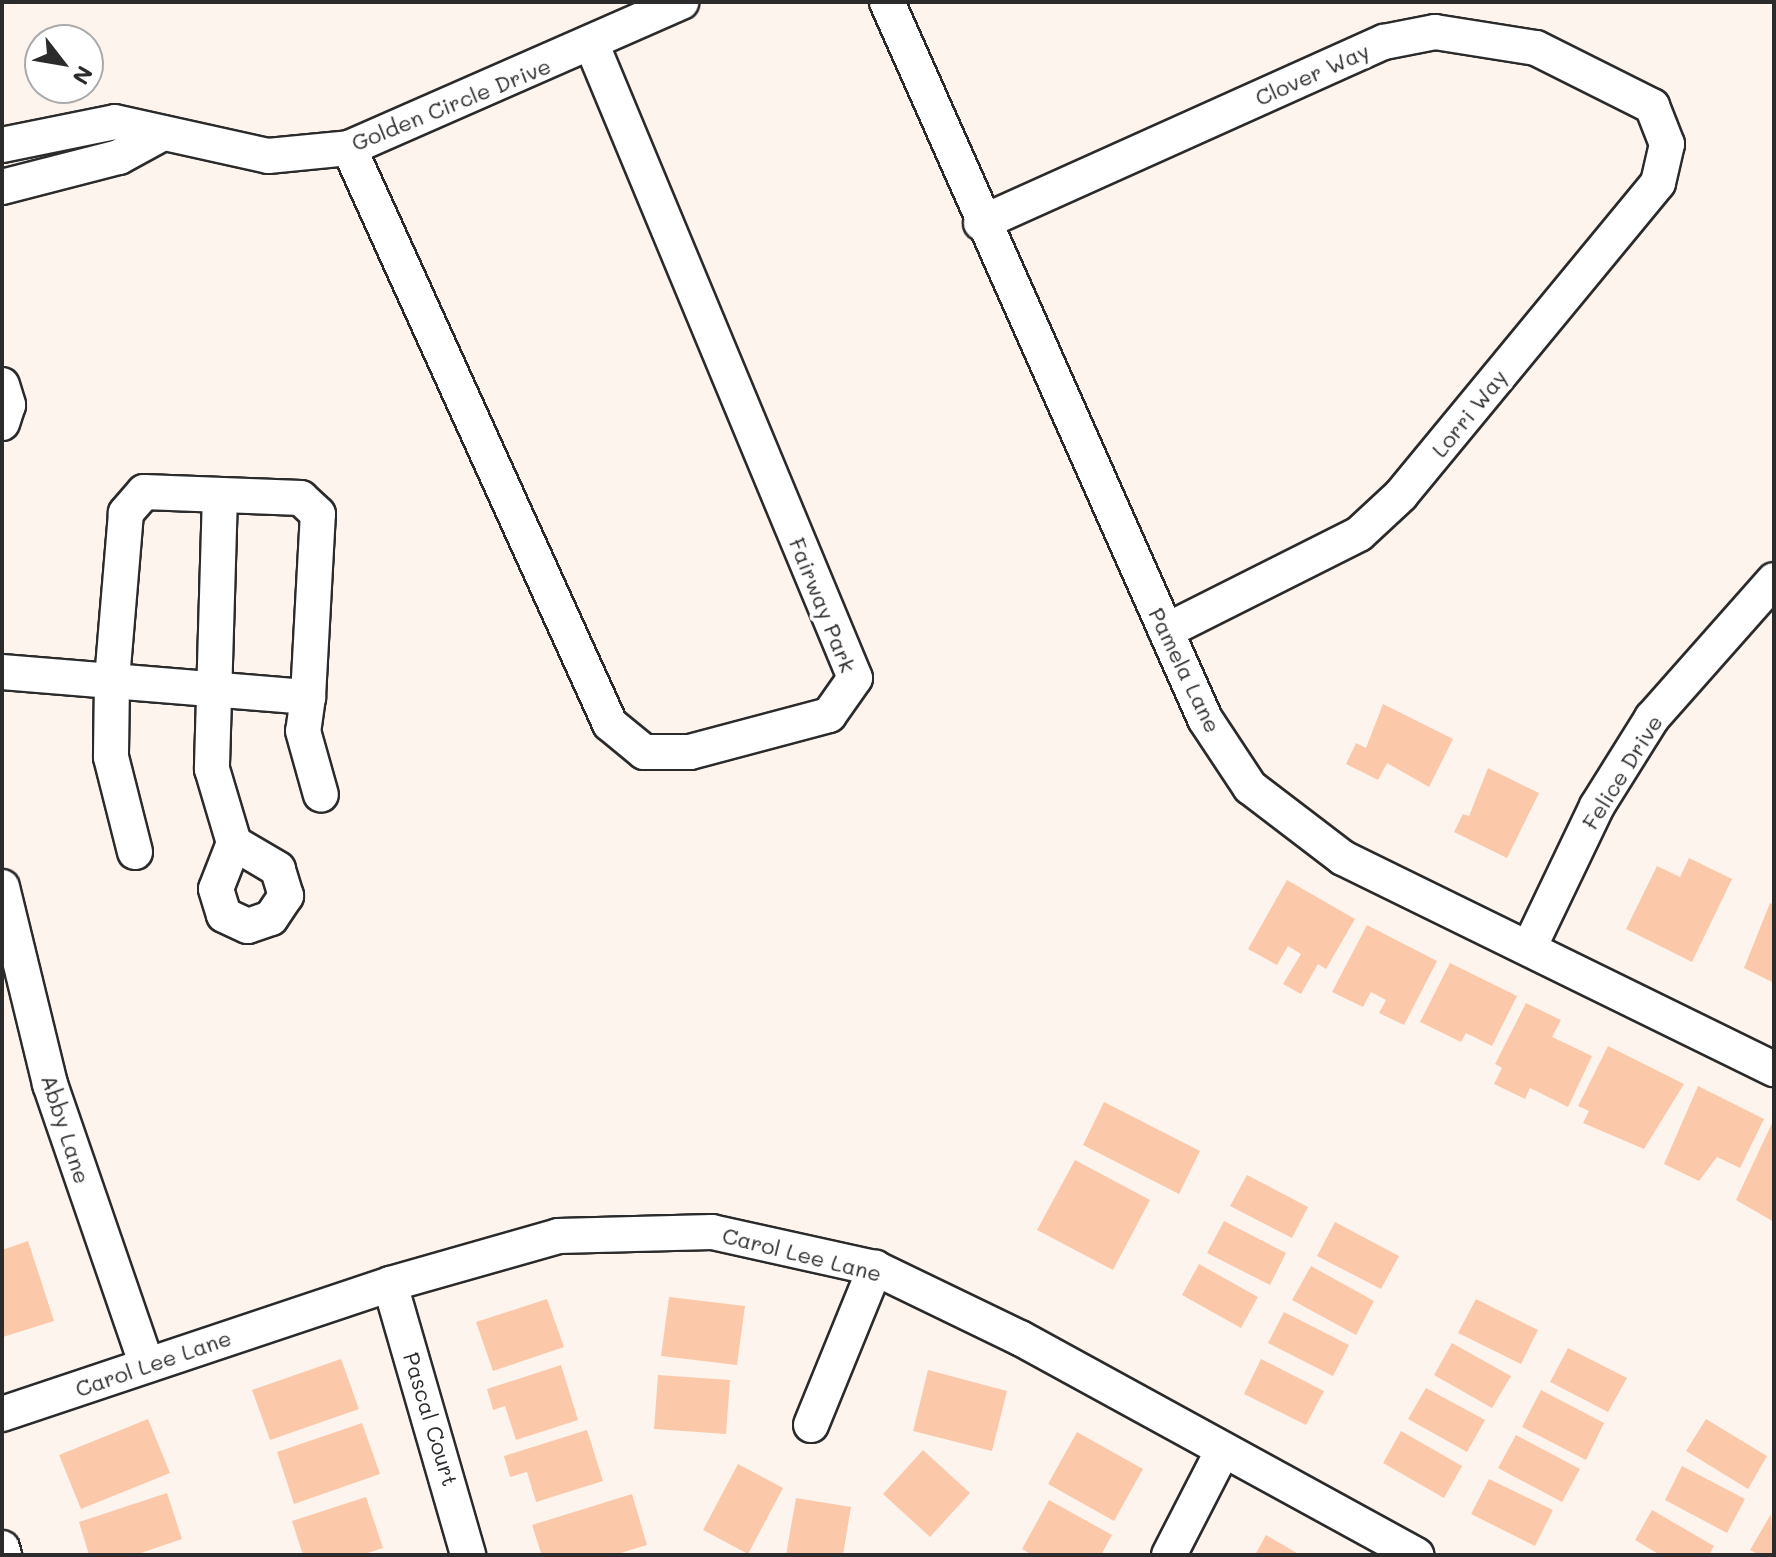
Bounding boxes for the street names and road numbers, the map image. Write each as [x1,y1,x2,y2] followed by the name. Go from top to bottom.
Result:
[1251,37,1373,111] street label: Clover Way
[348,52,554,156] street label: Golden Circle Drive
[1426,364,1512,462] street label: Lorri Way
[784,534,862,676] street label: Fairway Park
[1143,603,1227,737] street label: Pamela Lane
[1576,710,1668,834] street label: Felice Drive
[36,1071,96,1187] street label: Abby Lane
[720,1221,884,1287] street label: Carol Lee Lane
[72,1324,234,1402] street label: Carol Lee Lane
[398,1349,464,1489] street label: Pascal Court

